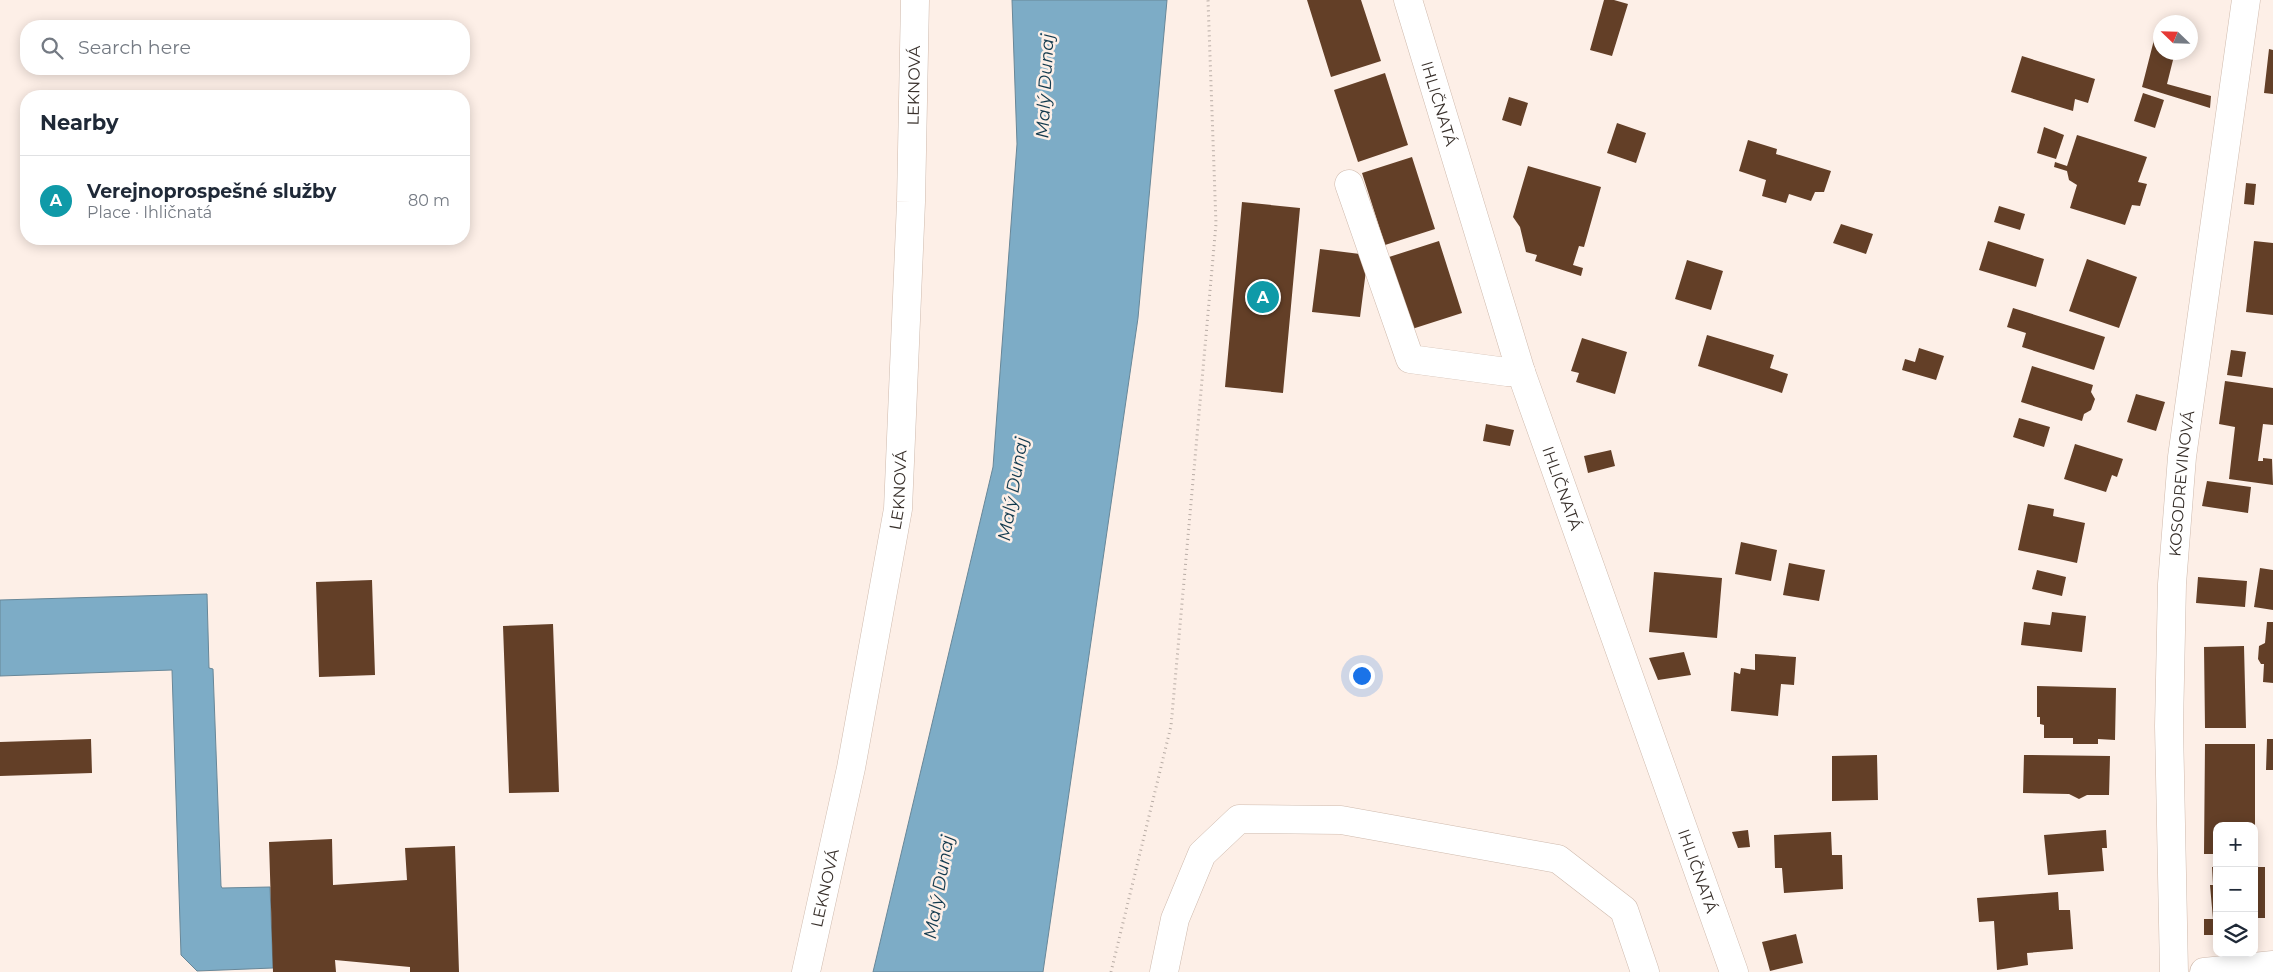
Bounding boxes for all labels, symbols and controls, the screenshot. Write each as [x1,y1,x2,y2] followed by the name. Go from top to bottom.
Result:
[2153,15,2198,60] north arrow
[20,20,470,75] search box
[1031,33,1059,139] water label: Malý Dunaj
[38,34,66,62] icon: search
[78,36,191,59] text: Search here
[904,45,924,125] street label: LEKNOVÁ
[1417,59,1461,149] street label: IHLIČNATÁ
[40,110,119,135] text: Nearby
[87,180,336,203] text: Verejnoprospešné služby
[50,191,62,210] text: A
[408,191,450,210] text: 80 m
[87,203,212,222] text: Place · Ihličnatá
[1247,278,1279,316] pin: A
[2165,409,2198,557] street label: KOSODREVINOVÁ
[993,435,1033,543] water label: Malý Dunaj
[1538,444,1586,533] street label: IHLIČNATÁ
[885,449,910,531] street label: LEKNOVÁ
[1349,663,1375,689] your location
[2213,822,2258,957] map controls
[2213,822,2258,867] button: +
[1674,826,1721,916] street label: IHLIČNATÁ
[919,833,959,941] water label: Malý Dunaj
[807,847,843,929] street label: LEKNOVÁ
[2213,867,2258,912] button: −
[2213,912,2258,957] button: layers

